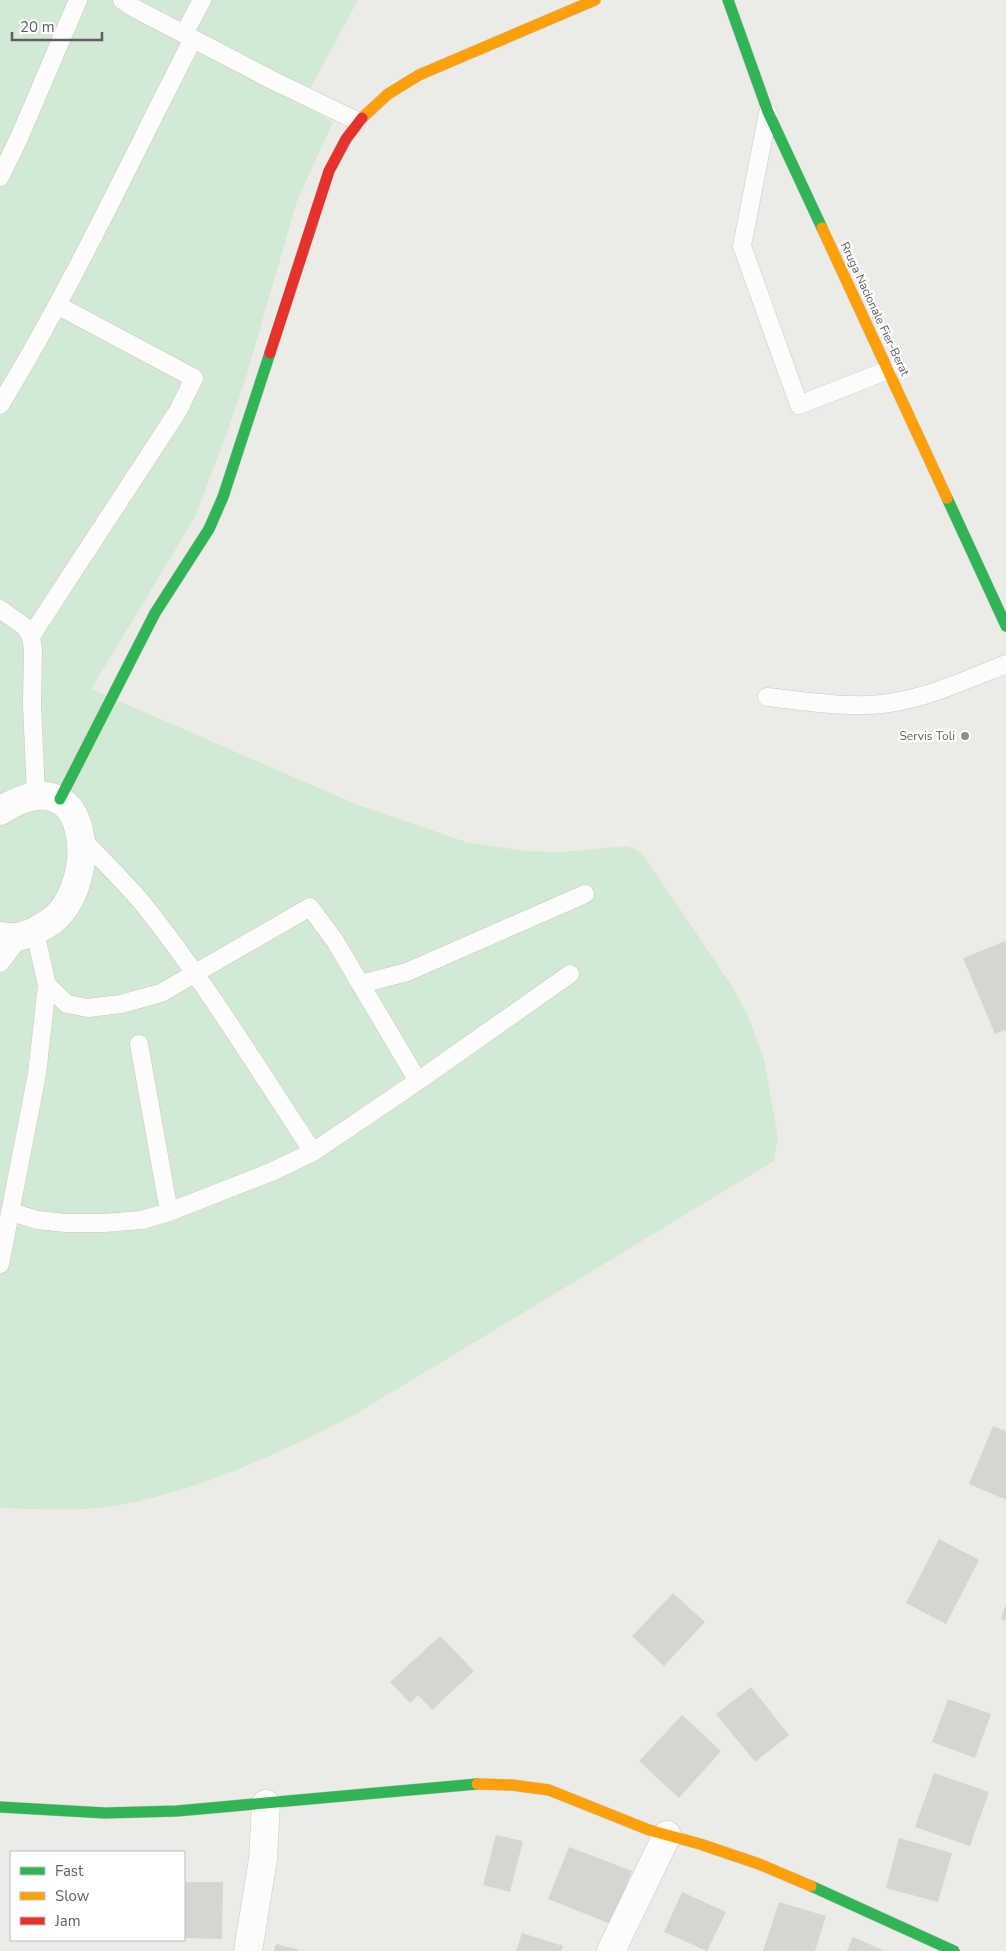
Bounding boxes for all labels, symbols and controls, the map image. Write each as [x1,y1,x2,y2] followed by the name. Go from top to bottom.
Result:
[12,10,102,42] scale bar
[20,17,55,37] text: 20 m
[837,239,913,379] street label: Rruga Nacionale Fier-Berat
[899,728,955,744] place label: Servis Toli
[959,730,971,742] marker: Servis Toli
[10,1851,185,1941] legend
[55,1861,84,1881] text: Fast
[55,1886,90,1906] text: Slow
[54,1911,81,1931] text: Jam

